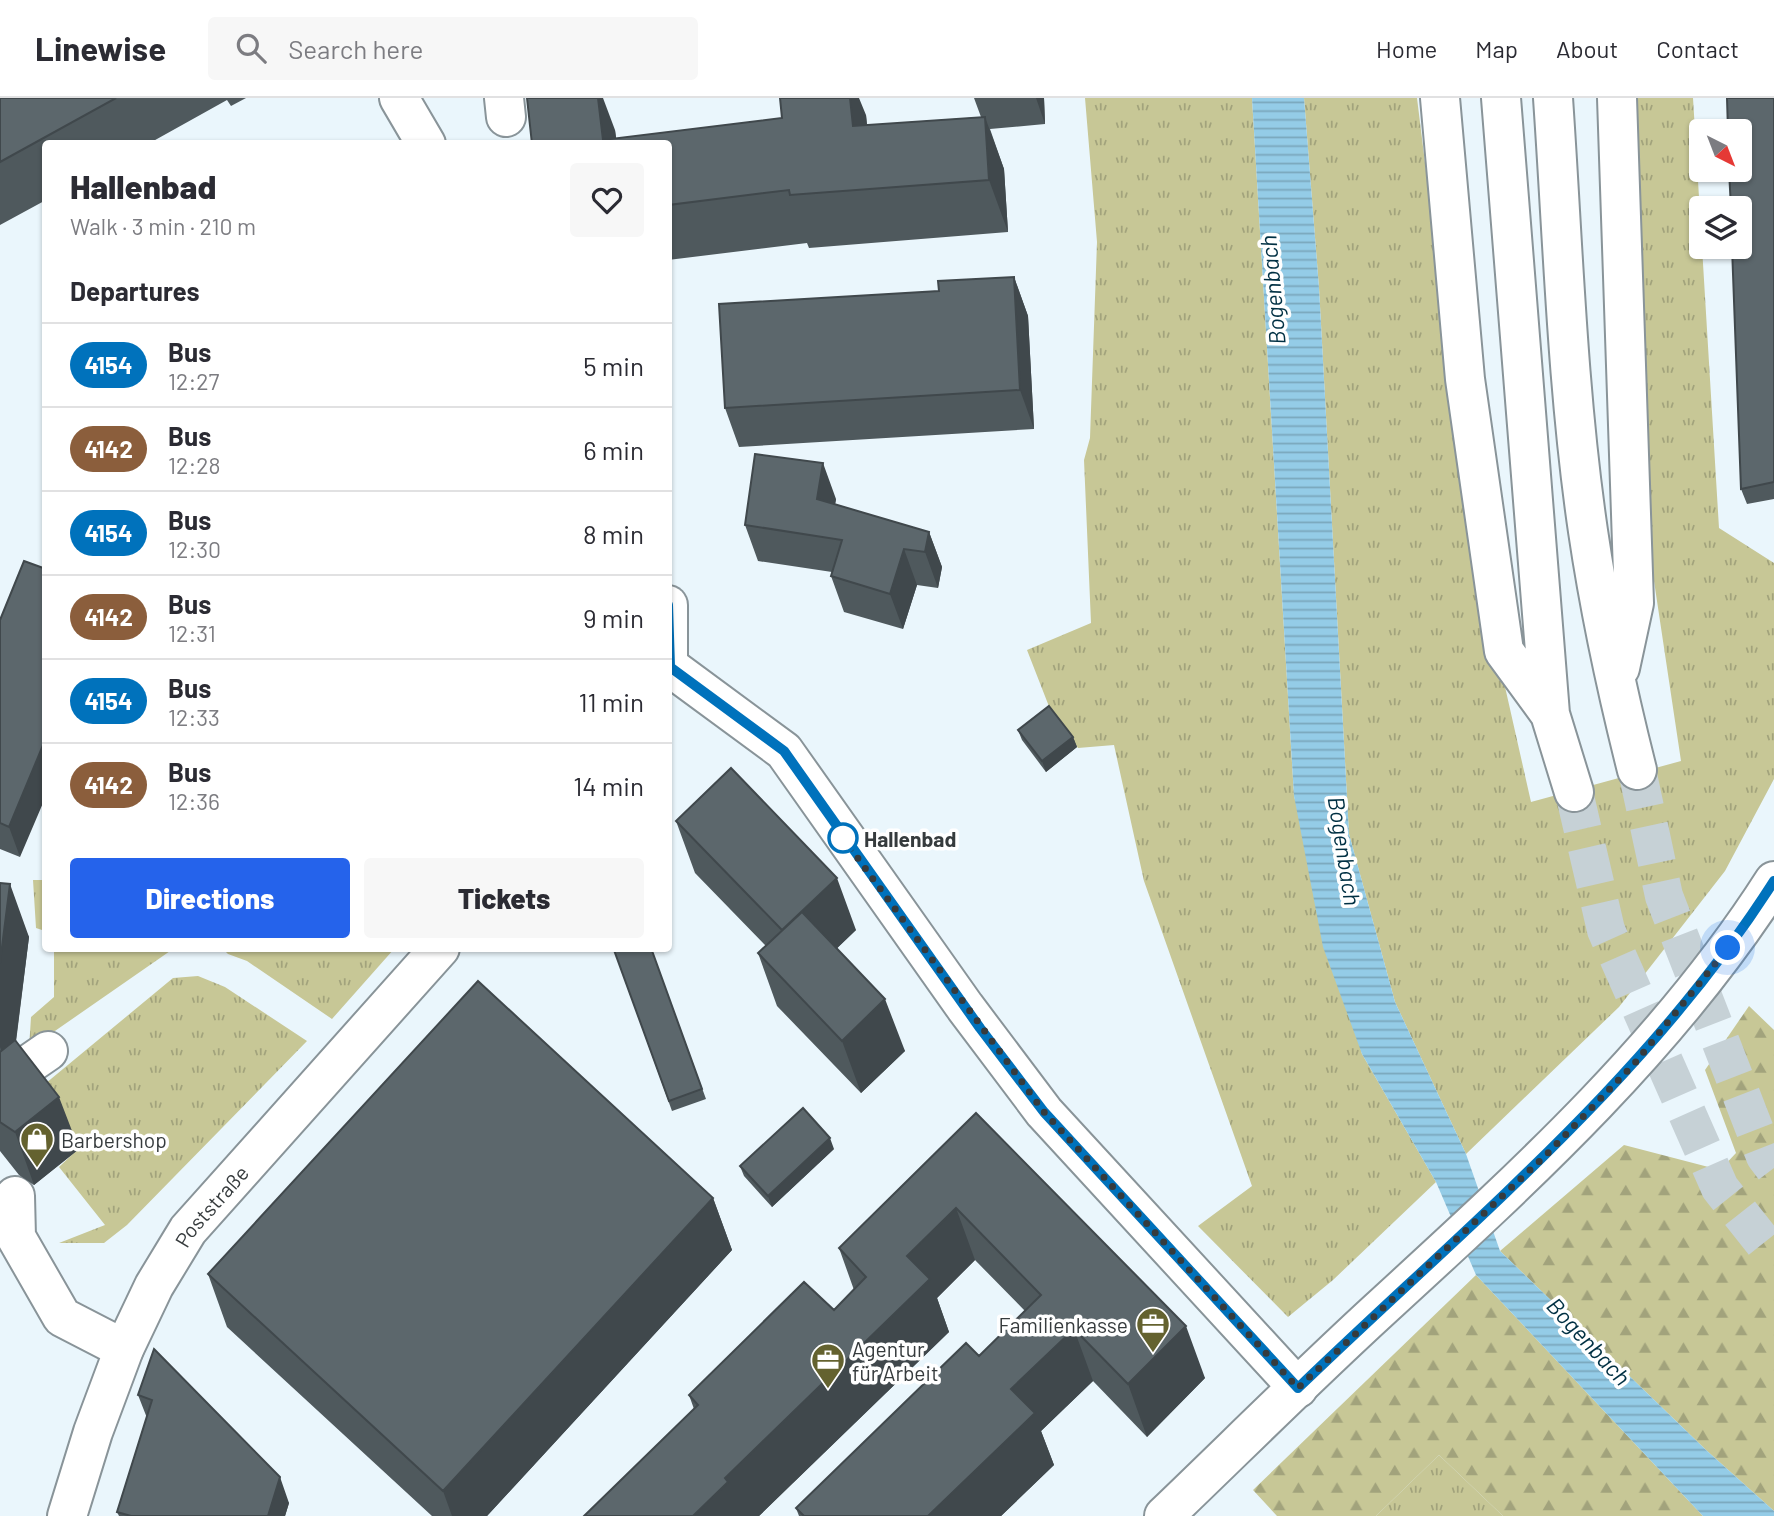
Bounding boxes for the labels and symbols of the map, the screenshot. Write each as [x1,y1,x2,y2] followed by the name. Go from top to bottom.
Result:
[1689,119,1752,182] north arrow
[1253,234,1291,346] water label: Bogenbach
[1323,795,1367,907] water label: Bogenbach
[828,823,858,853] marker: Hallenbad
[864,826,956,851] place label: Hallenbad
[1710,930,1745,965] your location
[18,1120,56,1169] shop icon: Barbershop
[61,1127,167,1152] place label: Barbershop
[169,1160,253,1251] street label: Poststraße
[1541,1291,1637,1391] water label: Bogenbach
[1134,1305,1172,1354] office icon: Familienkasse
[998,1312,1128,1337] place label: Familienkasse
[852,1336,939,1385] place label: Agentur für Arbeit
[809,1341,847,1390] office icon: Agentur für Arbeit

